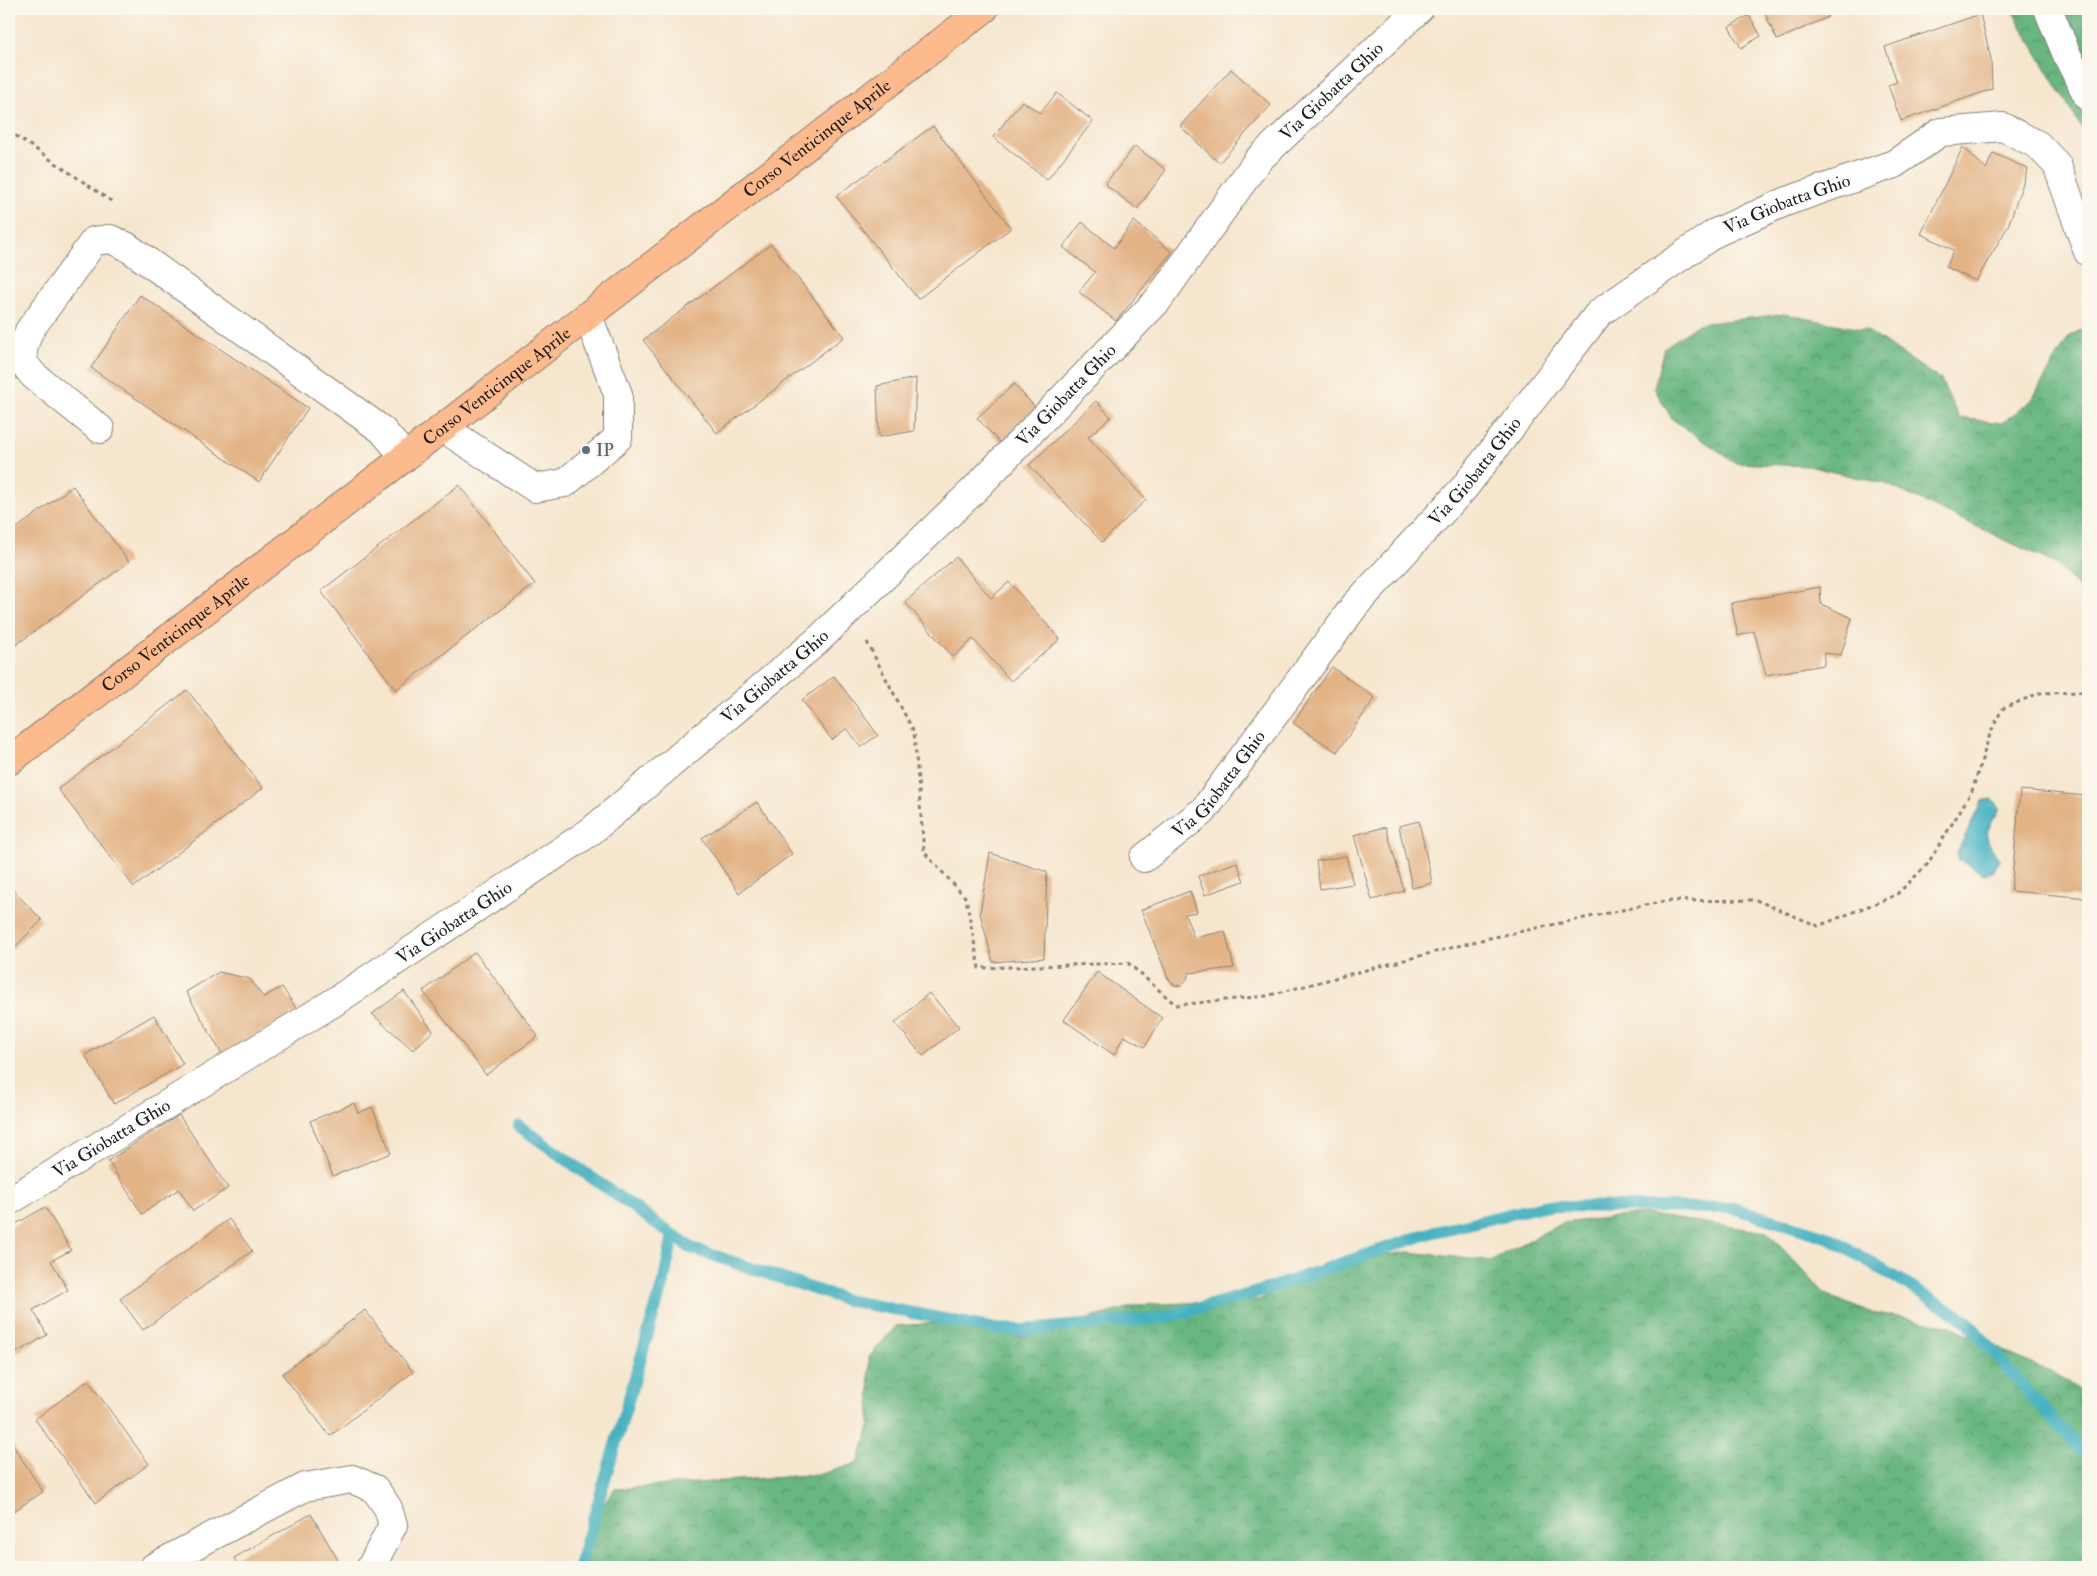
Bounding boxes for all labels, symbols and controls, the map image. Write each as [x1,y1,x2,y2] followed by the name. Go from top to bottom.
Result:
[1275,37,1389,146] street label: Via Giobatta Ghio
[739,74,896,203] street label: Corso Venticinque Aprile
[1720,169,1854,240] street label: Via Giobatta Ghio
[418,322,576,451] street label: Corso Venticinque Aprile
[1011,339,1121,452] street label: Via Giobatta Ghio
[1424,412,1527,531] street label: Via Giobatta Ghio
[596,439,614,462] place label: IP
[580,444,592,456] marker: IP
[97,569,255,698] street label: Corso Venticinque Aprile
[716,624,834,729] street label: Via Giobatta Ghio
[1167,726,1271,843] street label: Via Giobatta Ghio
[392,876,517,970] street label: Via Giobatta Ghio
[48,1094,175,1184] street label: Via Giobatta Ghio

